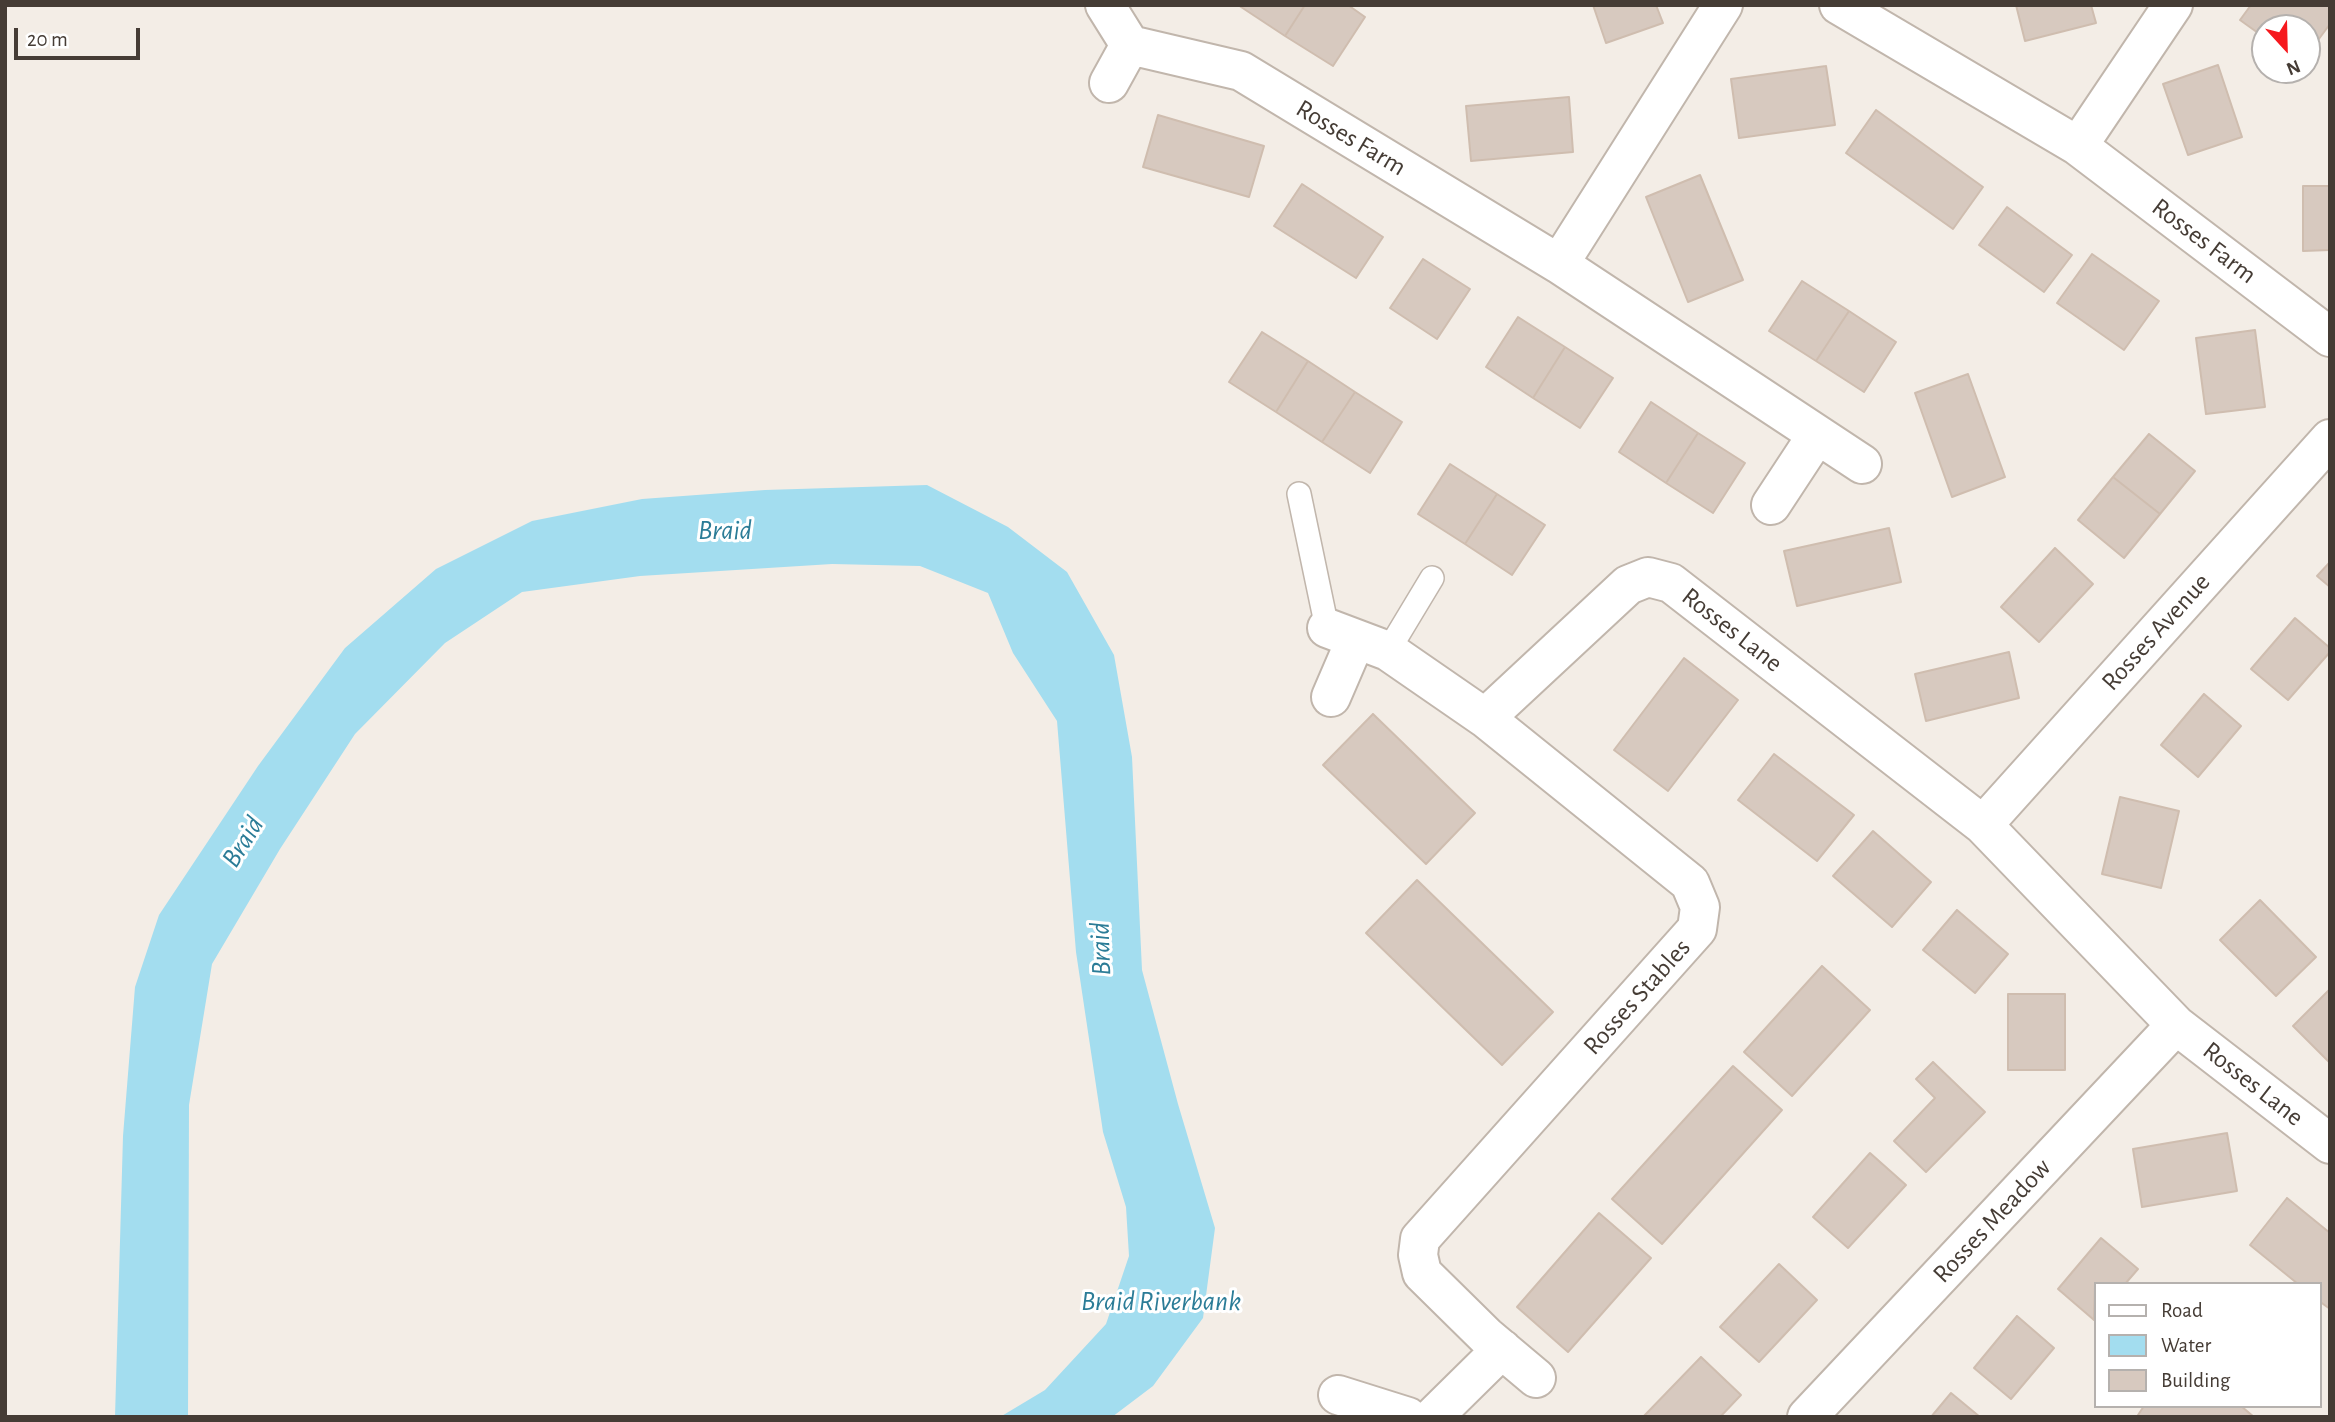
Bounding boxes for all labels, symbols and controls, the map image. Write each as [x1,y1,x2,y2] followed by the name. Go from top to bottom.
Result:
[18,14,144,58] scale bar
[2251,14,2321,84] north arrow
[27,29,68,50] text: 20 m
[2284,56,2303,78] text: N
[1290,93,1412,183] street label: Rosses Farm
[2146,192,2262,290] street label: Rosses Farm
[698,514,752,548] water label: Braid
[2095,567,2217,697] street label: Rosses Avenue
[1675,581,1789,679] street label: Rosses Lane
[214,810,272,874] water label: Braid
[1083,922,1119,976] water label: Braid
[1577,933,1697,1061] street label: Rosses Stables
[2196,1035,2310,1133] street label: Rosses Lane
[1926,1152,2058,1290] street label: Rosses Meadow
[2094,1282,2321,1408] legend
[1081,1285,1241,1319] water label: Braid Riverbank
[2161,1300,2203,1321] text: Road
[2161,1335,2211,1356] text: Water
[2161,1370,2230,1391] text: Building

